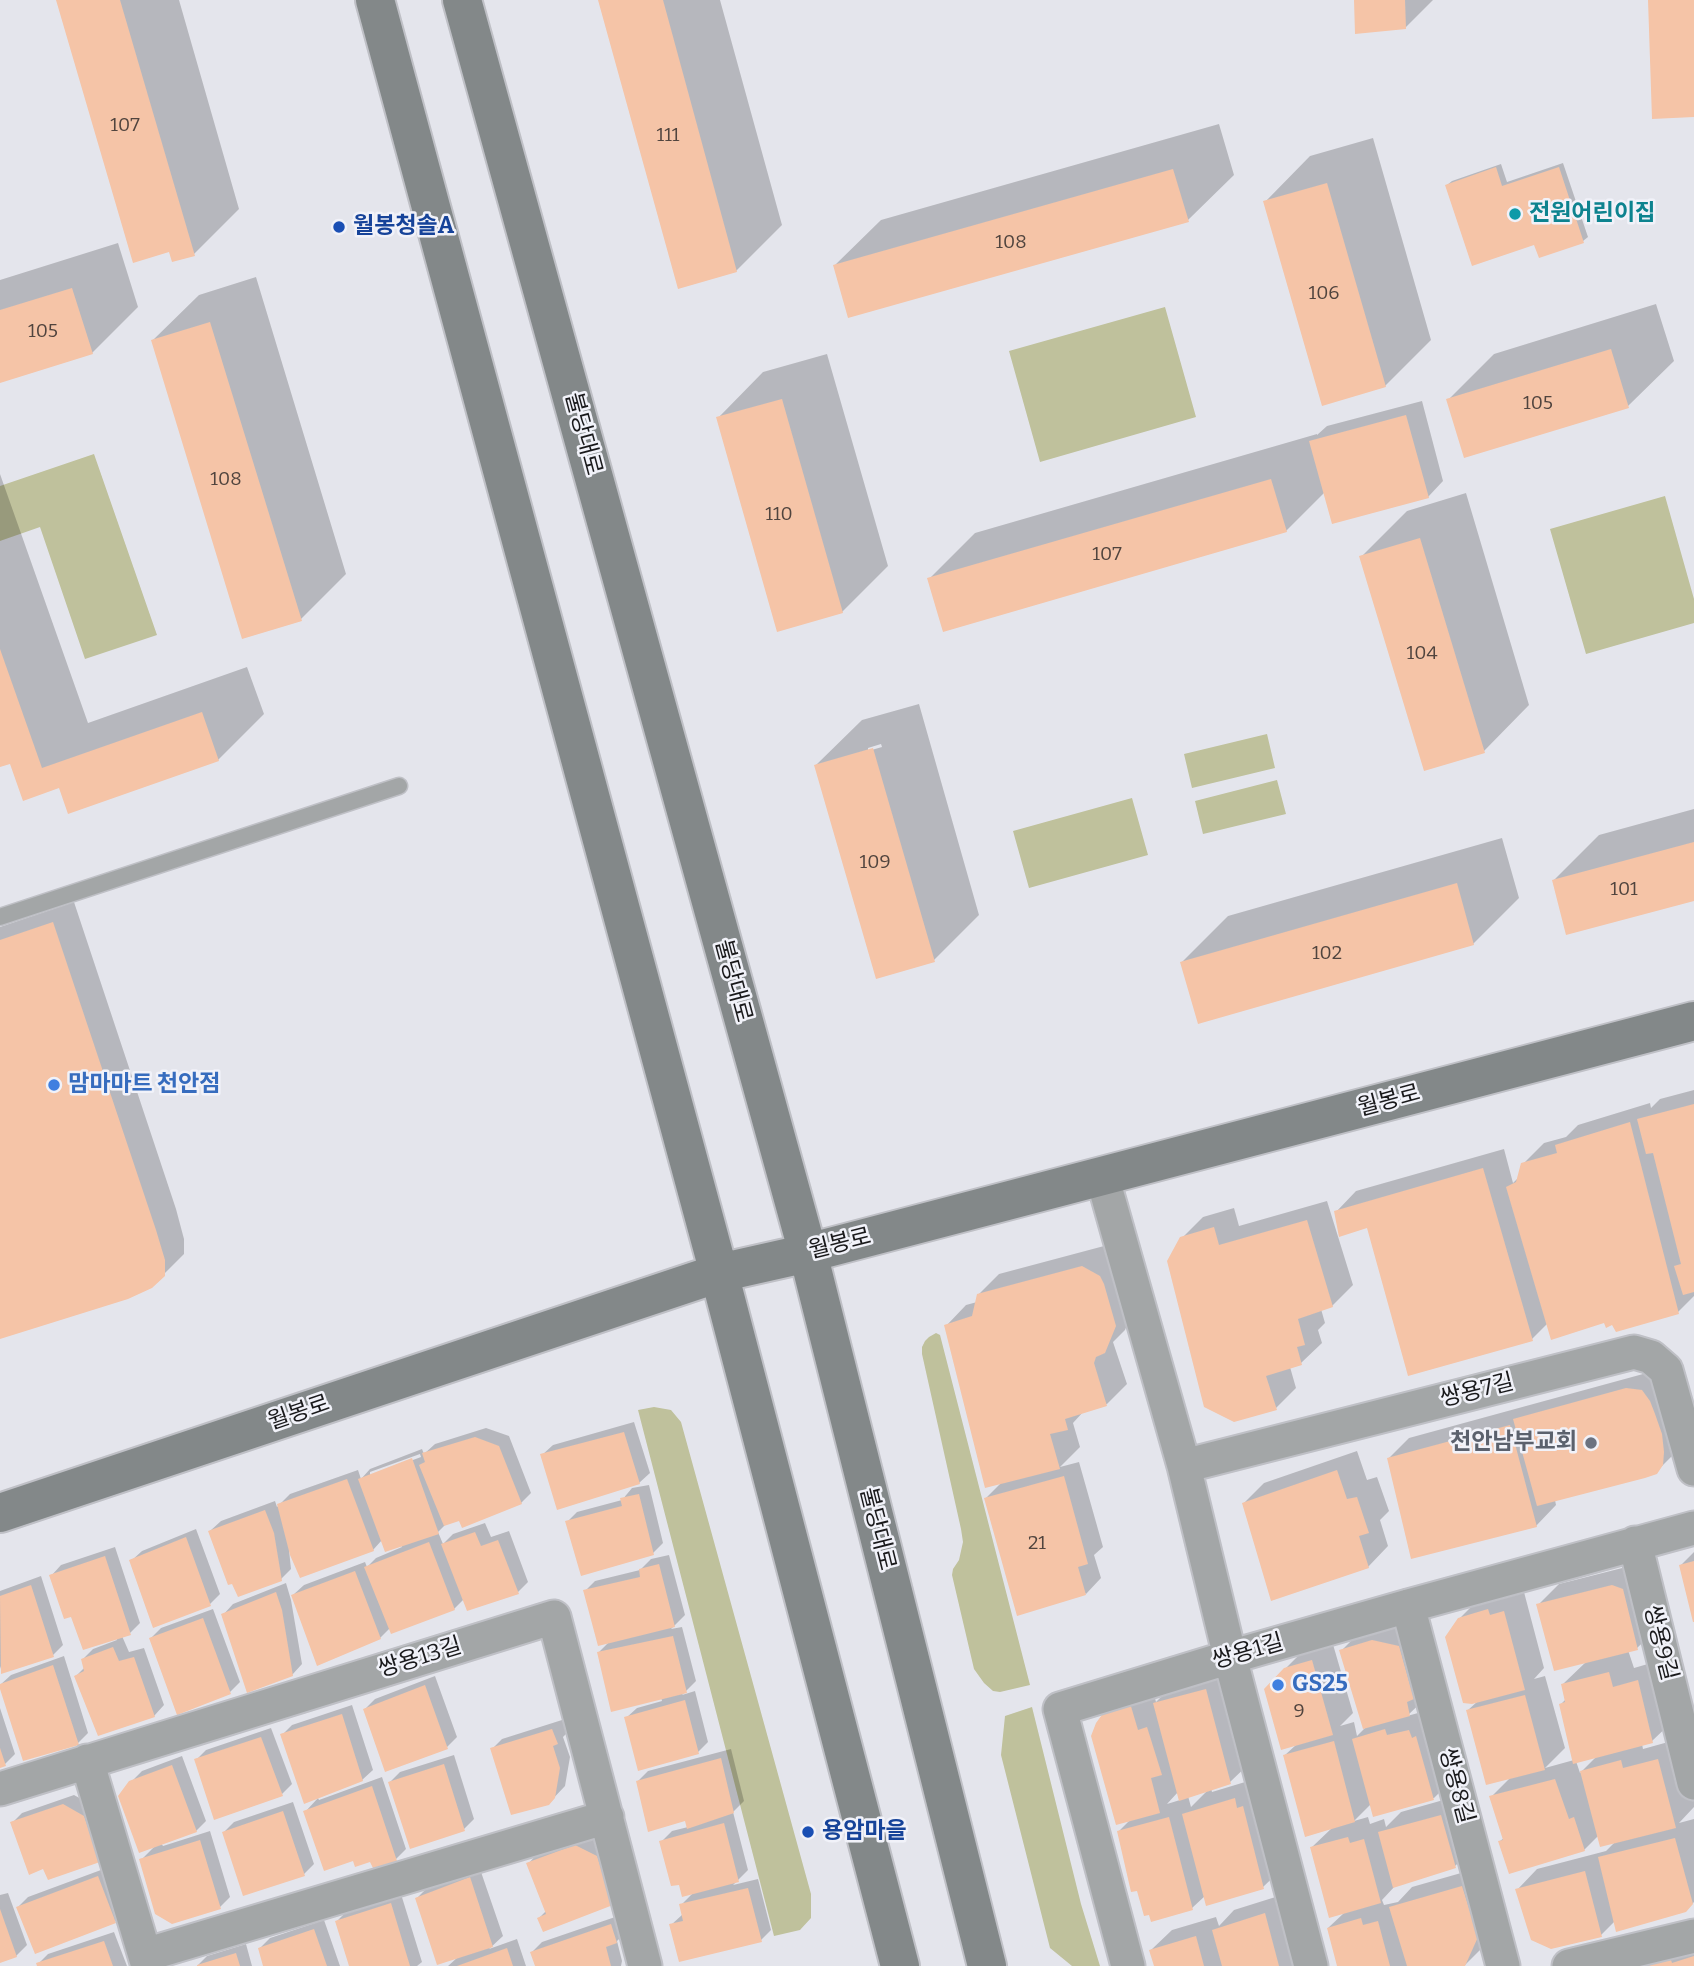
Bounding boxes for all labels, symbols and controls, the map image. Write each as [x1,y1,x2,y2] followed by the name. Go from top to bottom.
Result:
[110,115,140,137] house number: 107
[656,125,680,147] house number: 111
[1529,200,1656,228] place label: 전원어린이집
[1507,206,1523,222] marker: 전원어린이집
[353,213,454,241] place label: 월봉청솔A
[331,219,347,235] marker: 월봉청솔A
[995,232,1027,254] house number: 108
[1308,283,1340,305] house number: 106
[28,321,58,343] house number: 105
[559,390,607,478] street label: 불당대로
[1523,393,1553,415] house number: 105
[210,469,242,491] house number: 108
[765,504,793,526] house number: 110
[1092,544,1122,566] house number: 107
[1407,643,1437,665] house number: 104
[859,852,891,874] house number: 109
[1610,879,1638,901] house number: 101
[709,937,757,1025] street label: 불당대로
[1312,943,1342,965] house number: 102
[68,1071,220,1099] place label: 맘마마트 천안점
[46,1077,62,1093] marker: 맘마마트 천안점
[1355,1079,1423,1123] street label: 월봉로
[806,1223,874,1265] street label: 월봉로
[1437,1369,1517,1413] street label: 쌍용7길
[264,1390,334,1436] street label: 월봉로
[1450,1429,1577,1457] place label: 천안남부교회
[1583,1435,1599,1451] marker: 천안남부교회
[853,1485,901,1573] street label: 불당대로
[1028,1533,1046,1555] house number: 21
[1637,1602,1683,1684] street label: 쌍용9길
[1209,1629,1287,1675] street label: 쌍용1길
[375,1632,465,1684] street label: 쌍용13길
[1292,1671,1348,1699] place label: GS25
[1270,1677,1286,1693] marker: GS25
[1293,1701,1305,1723] house number: 9
[1433,1745,1479,1827] street label: 쌍용8길
[822,1818,907,1846] place label: 용암마을
[800,1824,816,1840] marker: 용암마을

